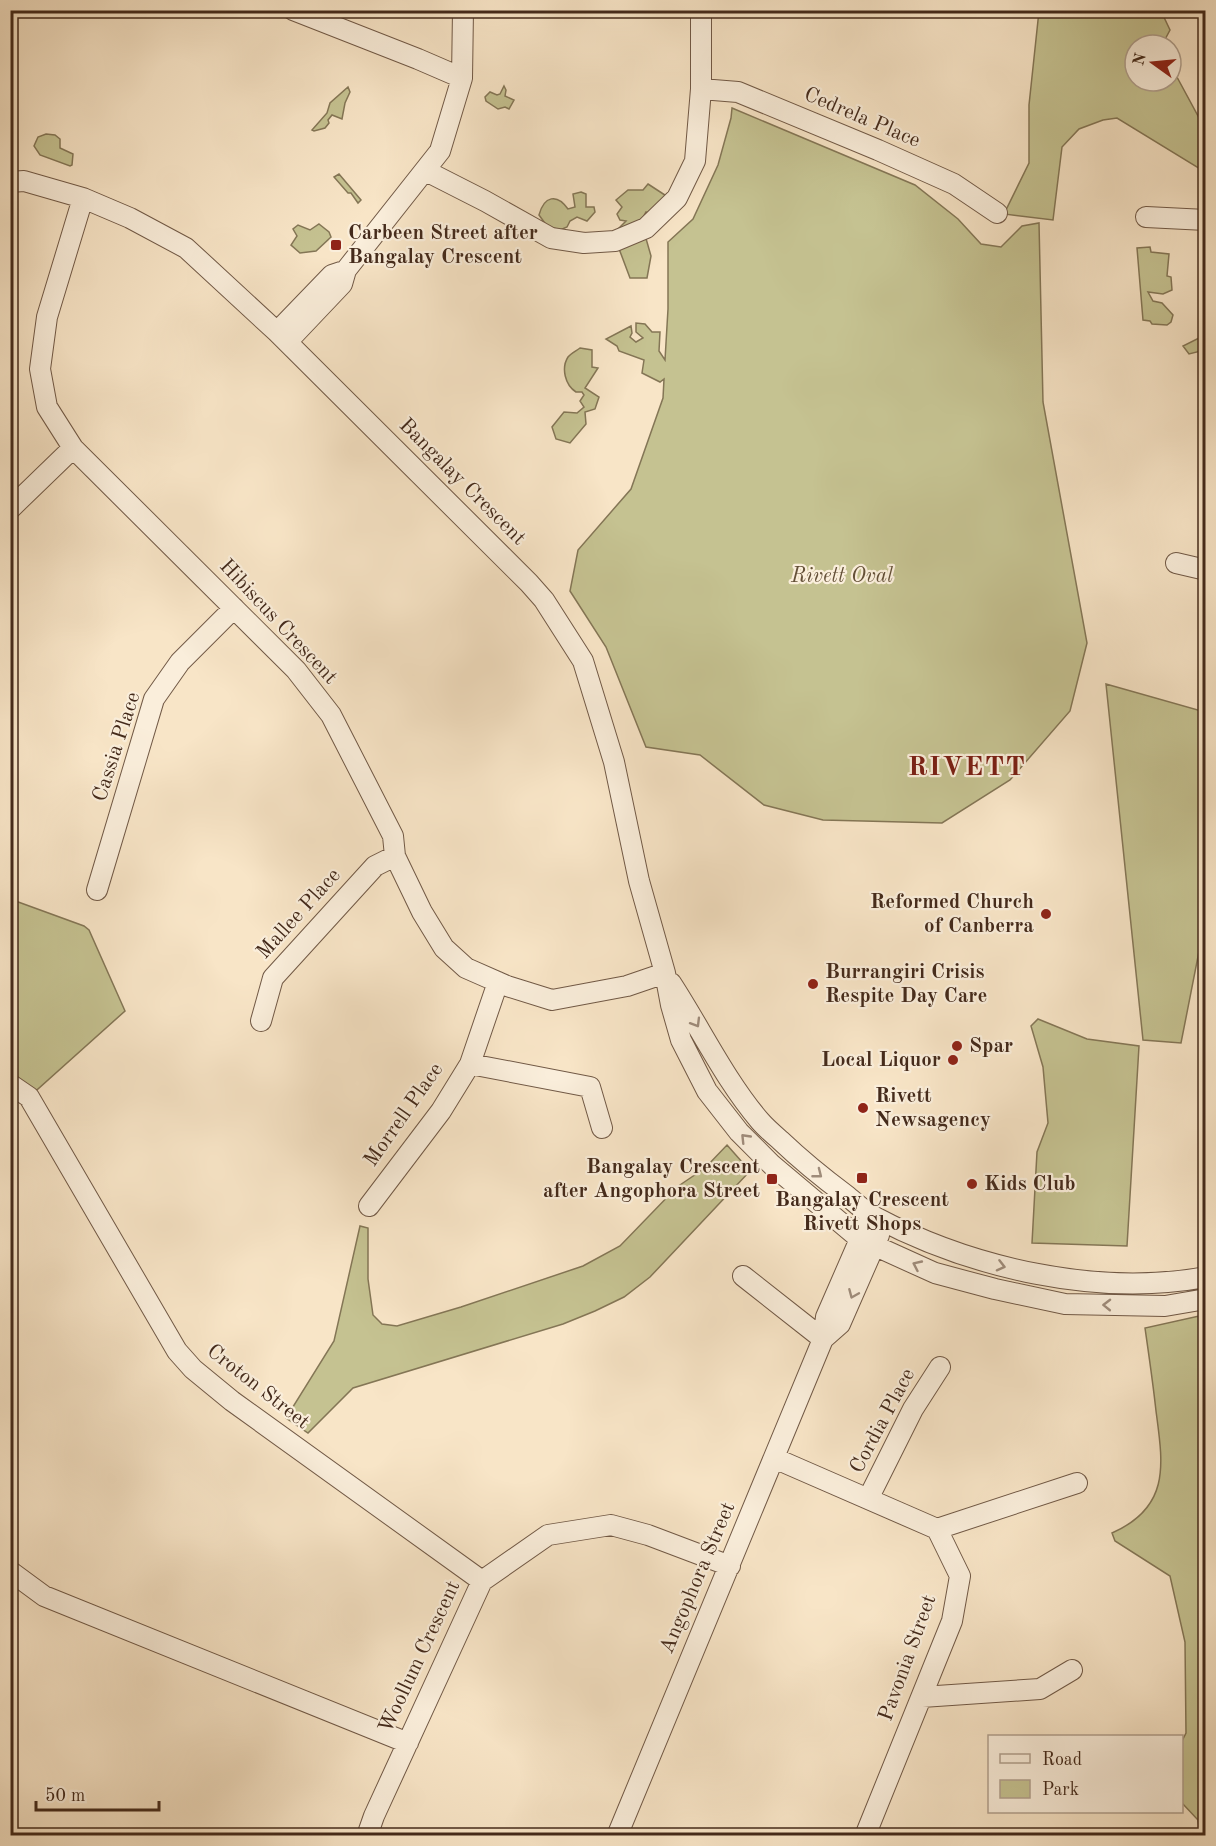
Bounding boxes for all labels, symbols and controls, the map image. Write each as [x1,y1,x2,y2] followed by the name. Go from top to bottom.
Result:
[1123,33,1183,93] north arrow
[1131,51,1150,68] text: N
[801,84,923,152] street label: Cedrela Place
[348,223,538,268] place label: Carbeen Street after Bangalay Crescent
[329,238,343,252] marker: Carbeen Street after Bangalay Crescent
[395,415,529,549] street label: Bangalay Crescent
[215,556,341,688] street label: Hibiscus Crescent
[790,566,893,587] park label: Rivett Oval
[89,690,145,804] street label: Cassia Place
[908,754,1026,781] district label: RIVETT
[253,865,345,963] street label: Mallee Place
[870,892,1034,937] place label: Reformed Church of Canberra
[1039,907,1053,921] marker: Reformed Church of Canberra
[825,962,987,1007] place label: Burrangiri Crisis Respite Day Care
[806,977,820,991] marker: Burrangiri Crisis Respite Day Care
[689,1017,700,1027] one-way arrow
[969,1036,1013,1057] place label: Spar
[950,1039,964,1053] marker: Spar
[821,1050,941,1071] place label: Local Liquor
[946,1053,960,1067] marker: Local Liquor
[361,1059,447,1171] street label: Morrell Place
[875,1086,991,1131] place label: Rivett Newsagency
[856,1101,870,1115] marker: Rivett Newsagency
[741,1134,752,1144] one-way arrow
[543,1157,760,1202] place label: Bangalay Crescent after Angophora Street
[811,1166,822,1177] one-way arrow
[855,1171,869,1185] marker: Bangalay Crescent Rivett Shops
[765,1172,779,1186] marker: Bangalay Crescent after Angophora Street
[984,1174,1076,1195] place label: Kids Club
[965,1177,979,1191] marker: Kids Club
[775,1190,949,1235] place label: Bangalay Crescent Rivett Shops
[996,1258,1006,1271] one-way arrow
[913,1260,924,1272] one-way arrow
[848,1288,860,1299] one-way arrow
[1102,1299,1111,1311] one-way arrow
[203,1341,313,1433] street label: Croton Street
[847,1365,919,1477] street label: Cordia Place
[657,1499,739,1657] street label: Angophora Street
[376,1578,464,1736] street label: Woollum Crescent
[875,1592,941,1724] street label: Pavonia Street
[988,1735,1183,1813] legend
[1042,1751,1082,1769] text: Road
[36,1774,159,1812] scale bar
[1042,1781,1079,1799] text: Park
[45,1787,85,1805] text: 50 m

